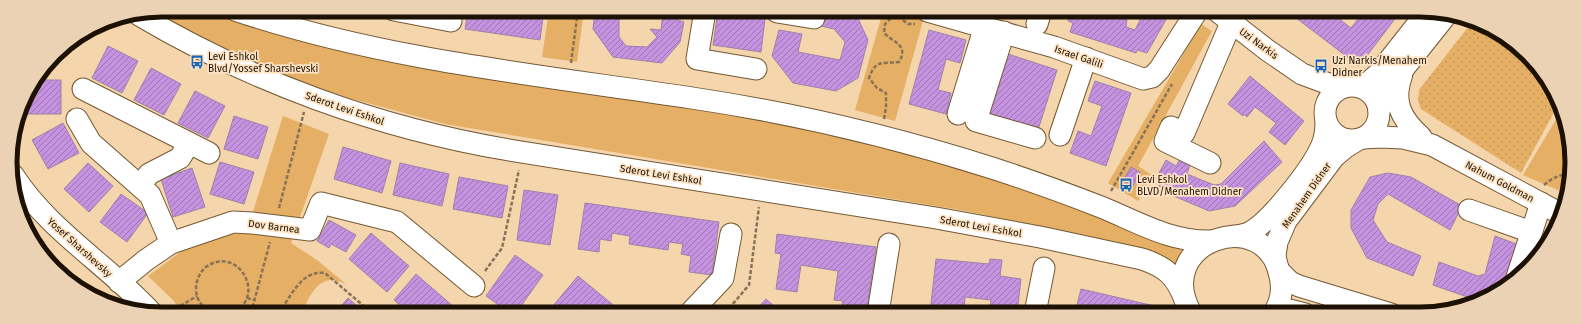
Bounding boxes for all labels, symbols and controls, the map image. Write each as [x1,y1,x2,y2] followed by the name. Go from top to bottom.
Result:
[1237,26,1280,62] street label: Uzi Narkis
[1053,43,1105,71] street label: Israel Galili
[208,51,318,75] place label: Levi Eshkol Blvd/Yossef Sharshevski
[189,54,205,70] bus stop icon: Levi Eshkol Blvd/Yossef Sharshevski
[1332,55,1427,79] place label: Uzi Narkis/Menahem Didner
[1313,58,1329,74] bus stop icon: Uzi Narkis/Menahem Didner
[304,90,386,128] street label: Sderot Levi Eshkol
[1463,159,1536,205] street label: Nahum Goldman
[1280,160,1334,231] street label: Menahem Didner
[619,163,703,187] street label: Sderot Levi Eshkol
[1137,174,1242,198] place label: Levi Eshkol BLVD/Menahem Didner
[1118,177,1134,193] bus stop icon: Levi Eshkol BLVD/Menahem Didner
[939,214,1023,240] street label: Sderot Levi Eshkol
[45,216,114,280] street label: Yosef Sharshevsky
[247,218,300,236] street label: Dov Barnea

